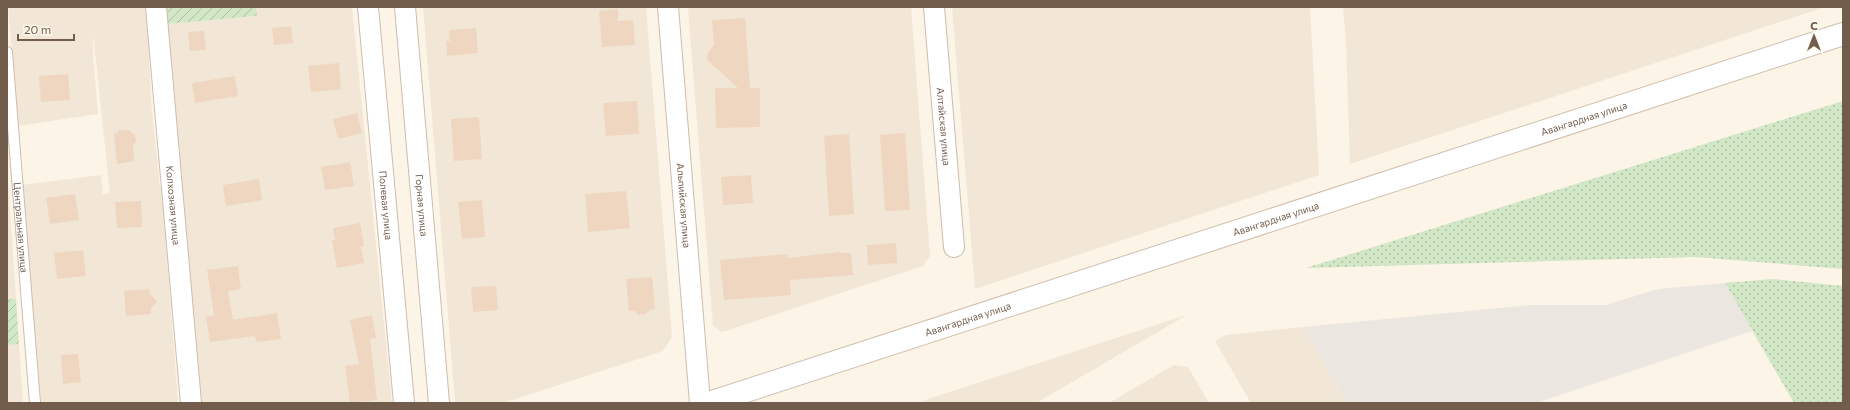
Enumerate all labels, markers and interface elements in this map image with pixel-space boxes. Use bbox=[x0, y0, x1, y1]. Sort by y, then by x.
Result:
scale bar bbox=[18, 16, 74, 42]
north arrow bbox=[1794, 16, 1834, 56]
text: С bbox=[1810, 19, 1818, 32]
text: 20 m bbox=[24, 22, 51, 36]
street label: Алтайская улица bbox=[935, 87, 953, 166]
street label: Авангардная улица bbox=[1539, 99, 1628, 138]
street label: Альпийская улица bbox=[675, 162, 693, 248]
street label: Колхозная улица bbox=[164, 165, 183, 245]
street label: Полевая улица bbox=[377, 170, 395, 240]
street label: Горная улица bbox=[413, 174, 431, 237]
street label: Центральная улица bbox=[11, 182, 31, 273]
street label: Авангардная улица bbox=[1231, 199, 1320, 238]
street label: Авангардная улица bbox=[923, 299, 1012, 338]

